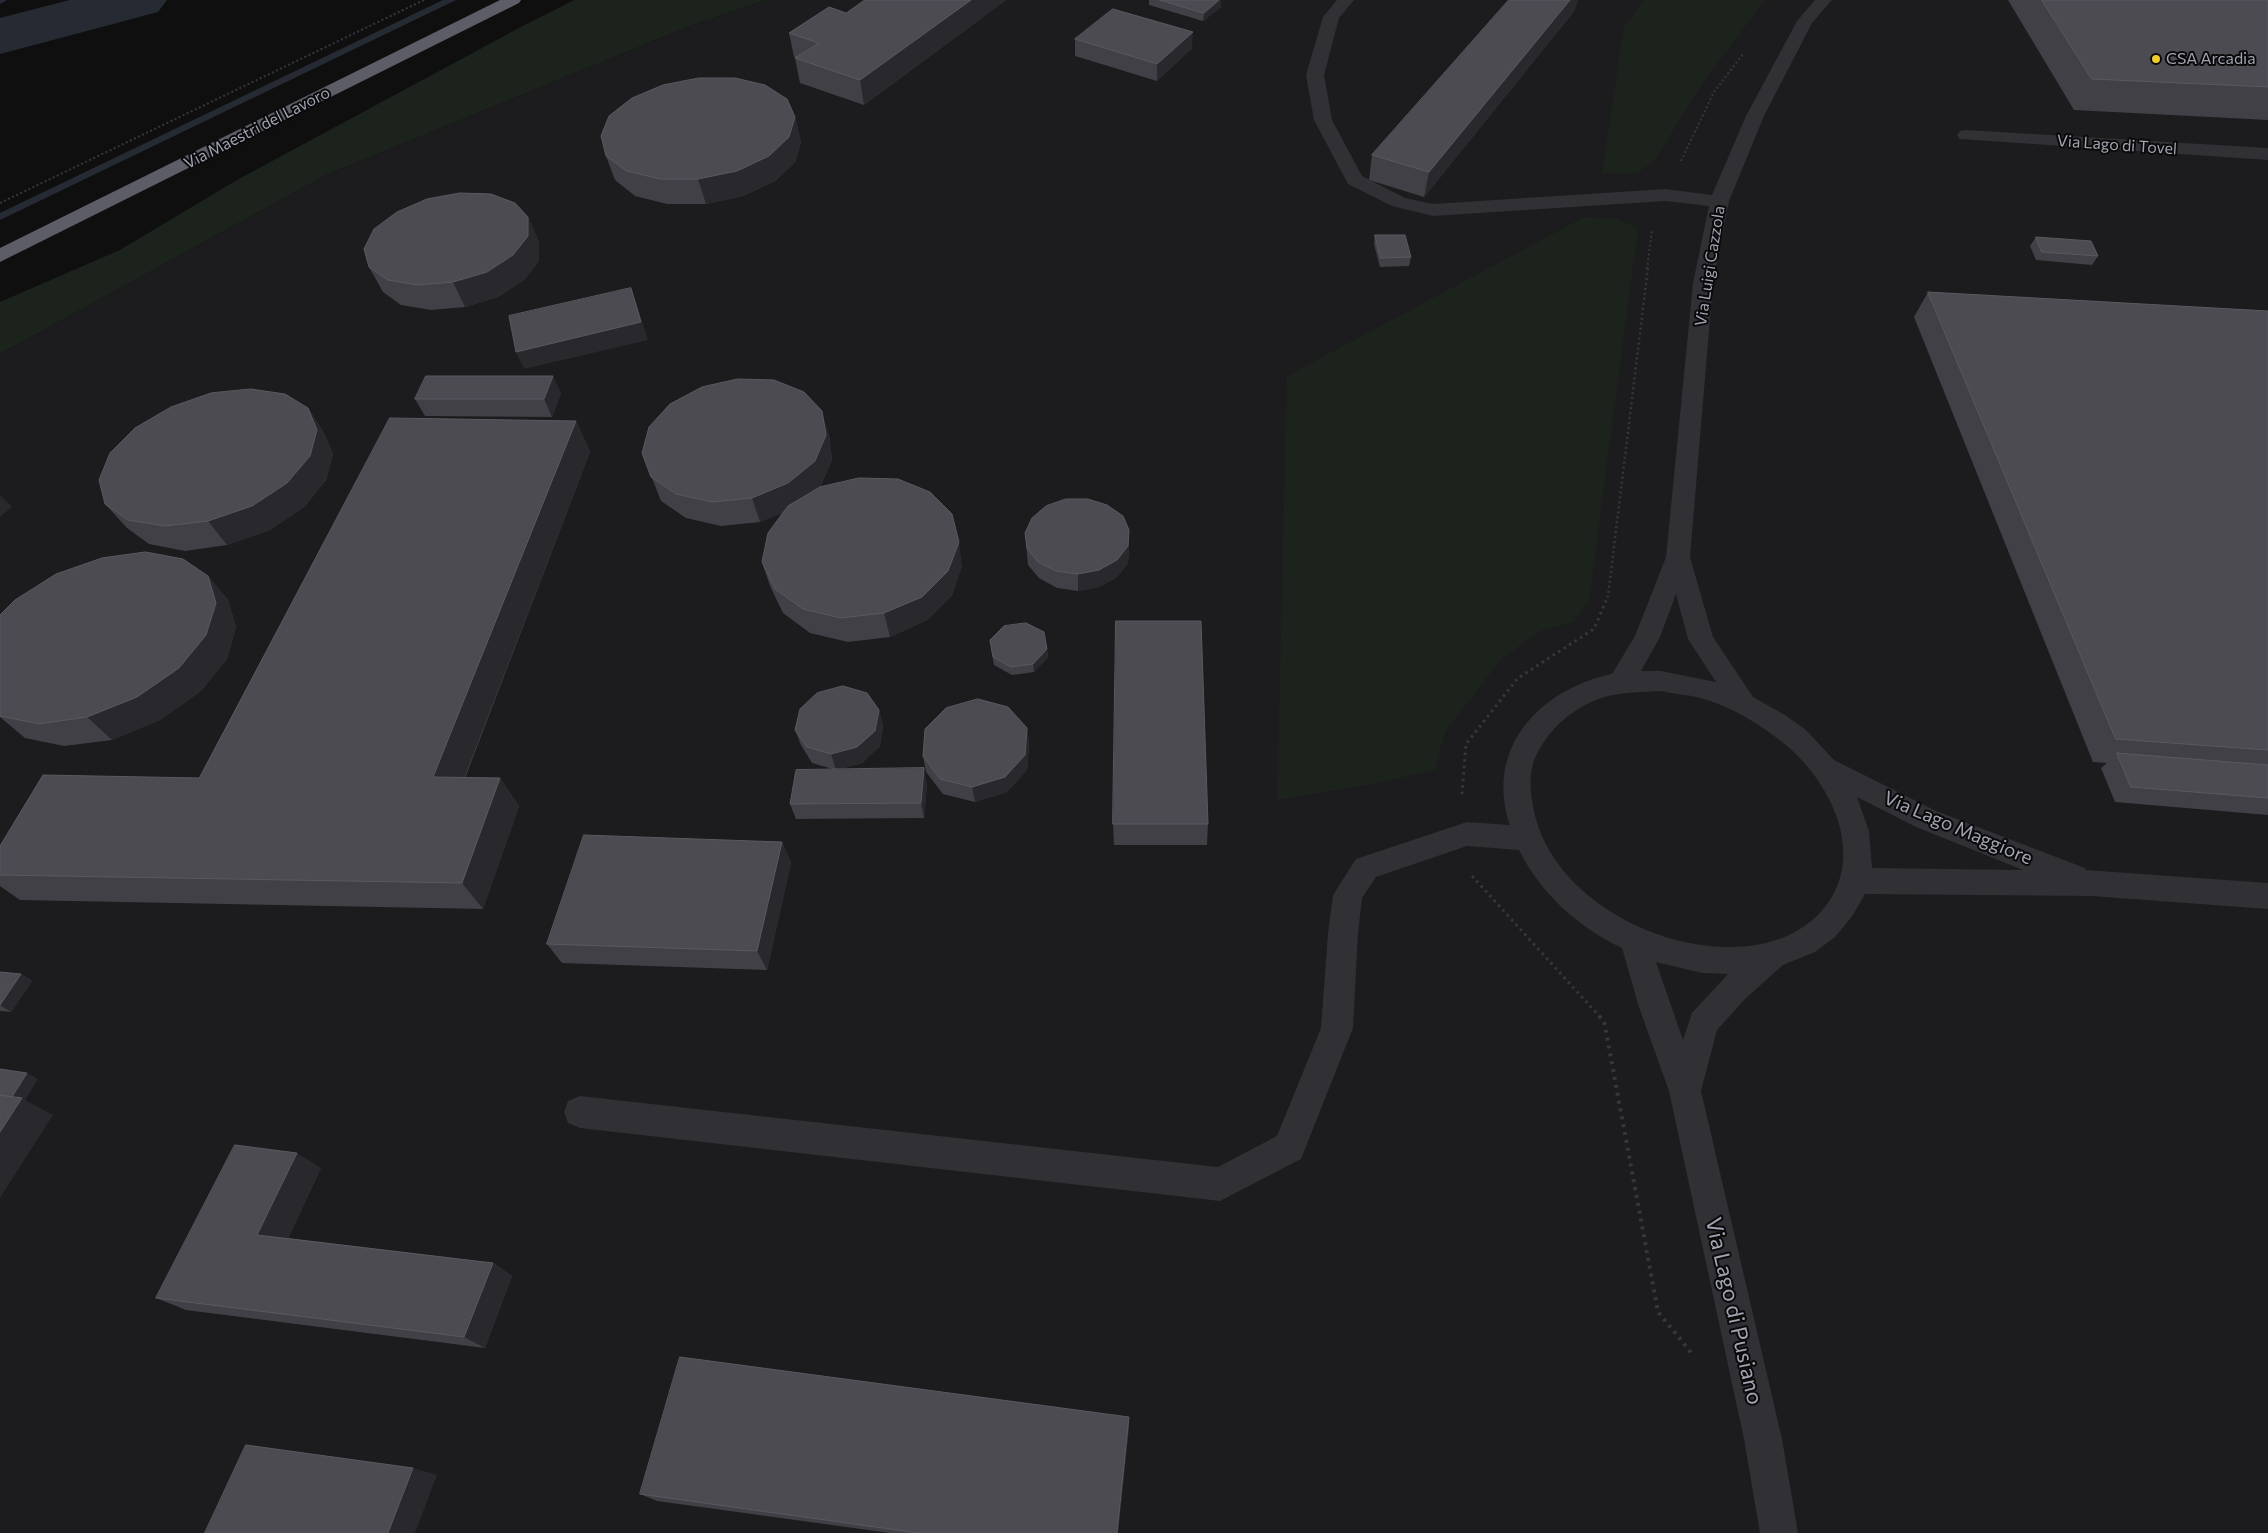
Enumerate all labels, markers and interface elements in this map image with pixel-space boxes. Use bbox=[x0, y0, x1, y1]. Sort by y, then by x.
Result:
place label: CSA Arcadia bbox=[2166, 49, 2256, 69]
marker: CSA Arcadia bbox=[2150, 53, 2162, 65]
street label: Via Maestri del Lavoro bbox=[181, 83, 333, 173]
street label: Via Lago di Tovel bbox=[2056, 131, 2178, 159]
street label: Via Luigi Cazzola bbox=[1691, 204, 1729, 328]
street label: Via Lago Maggiore bbox=[1880, 786, 2036, 870]
street label: Via Lago di Pusiano bbox=[1700, 1215, 1768, 1407]

